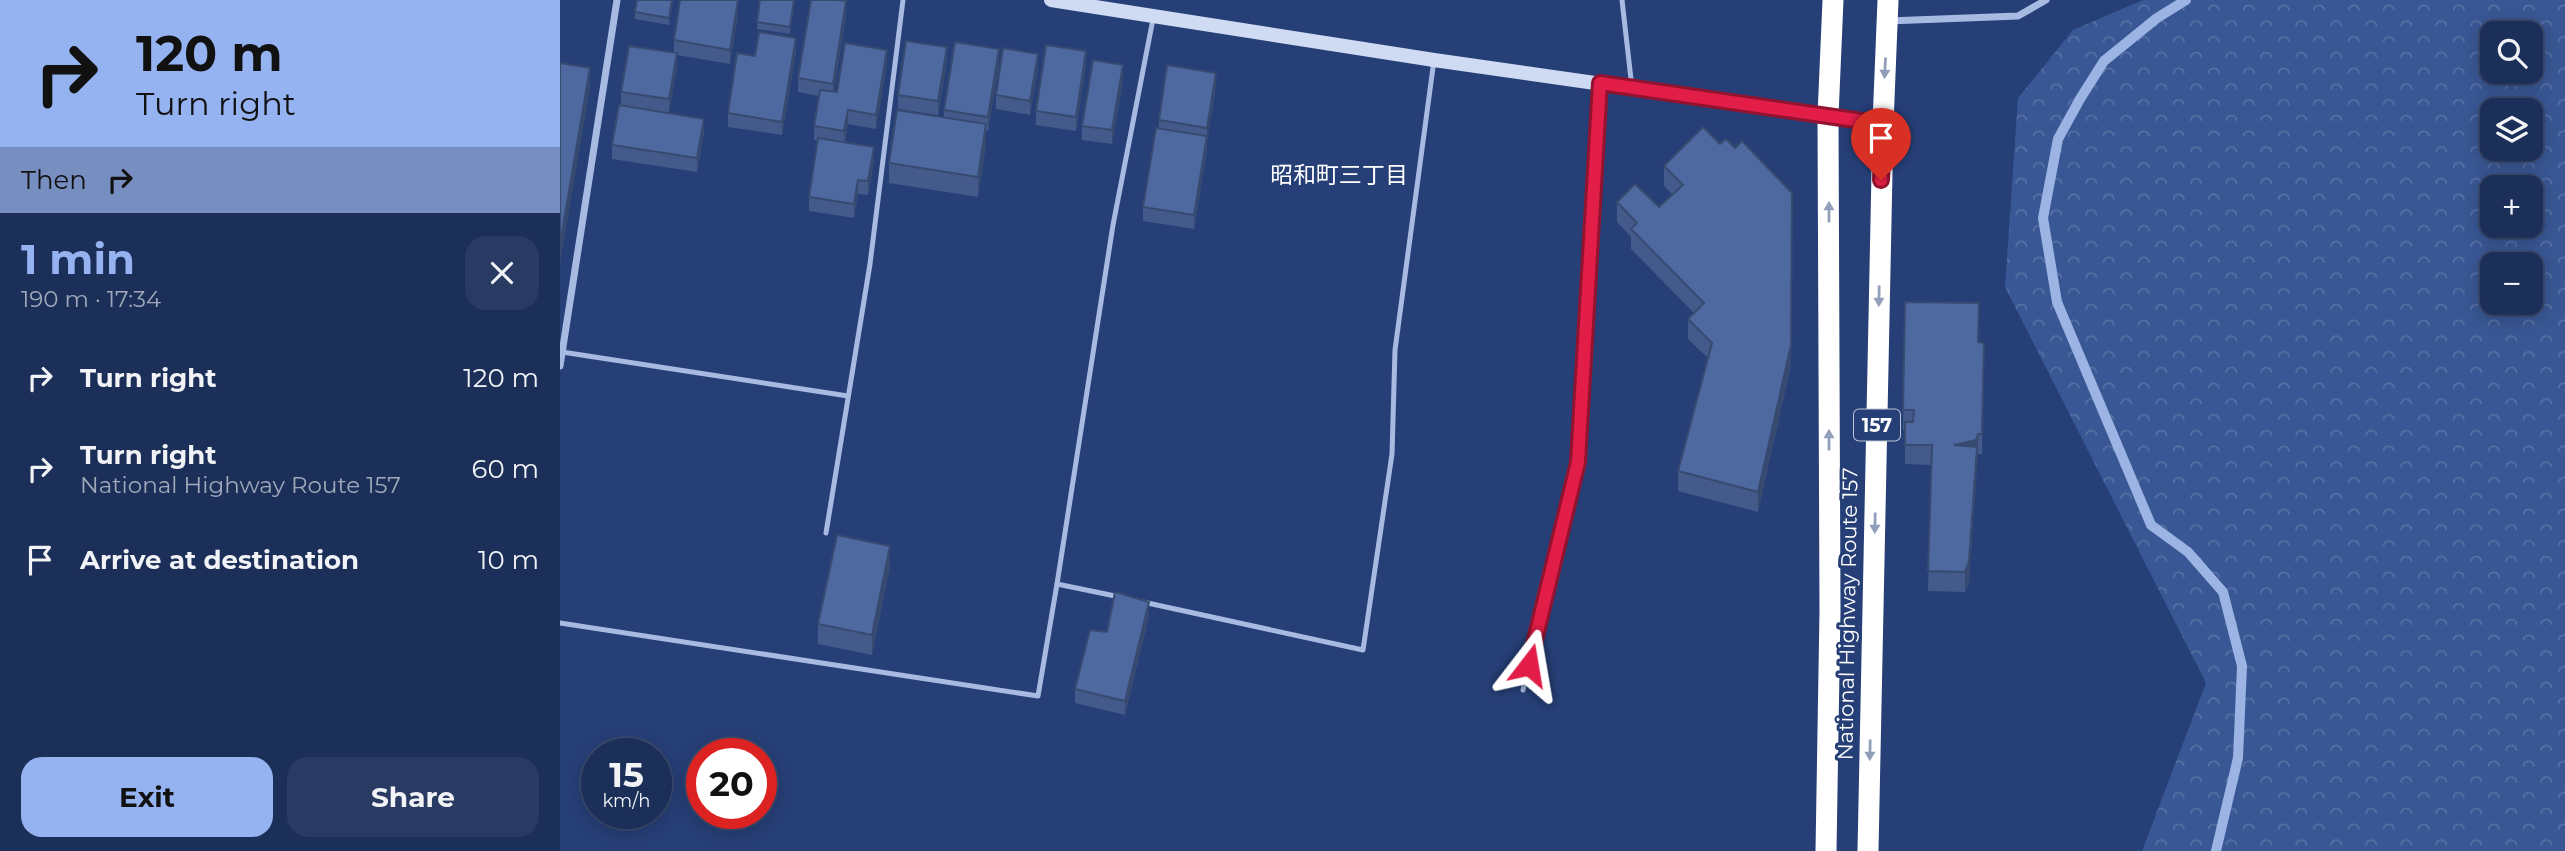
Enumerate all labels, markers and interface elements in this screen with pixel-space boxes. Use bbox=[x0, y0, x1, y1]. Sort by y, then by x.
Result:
map controls bbox=[2480, 21, 2543, 315]
button: search bbox=[2480, 21, 2543, 84]
text: 120 m bbox=[136, 24, 283, 83]
icon: right bbox=[21, 28, 112, 119]
one-way arrow bbox=[1880, 57, 1891, 79]
text: Turn right bbox=[136, 84, 296, 123]
button: layers bbox=[2480, 98, 2543, 161]
pin bbox=[1851, 108, 1911, 180]
icon: arrive bbox=[1862, 119, 1900, 157]
icon: right bbox=[101, 161, 139, 199]
district label: 昭和町三丁目 bbox=[1270, 161, 1408, 189]
text: Then bbox=[21, 164, 87, 196]
button: + bbox=[2480, 175, 2543, 238]
one-way arrow bbox=[1823, 201, 1834, 223]
text: 1 min bbox=[21, 233, 135, 285]
button: close bbox=[465, 236, 539, 310]
button: − bbox=[2480, 252, 2543, 315]
text: 190 m · 17:34 bbox=[21, 285, 161, 313]
one-way arrow bbox=[1873, 285, 1885, 307]
icon: right bbox=[21, 359, 59, 397]
text: Turn right bbox=[80, 362, 216, 394]
text: 120 m bbox=[463, 362, 539, 394]
road number: 157 bbox=[1854, 410, 1900, 440]
one-way arrow bbox=[1823, 429, 1835, 451]
text: Turn right bbox=[80, 439, 216, 471]
icon: right bbox=[21, 450, 59, 488]
text: 60 m bbox=[472, 453, 539, 485]
street label: National Highway Route 157 bbox=[1832, 467, 1863, 761]
text: National Highway Route 157 bbox=[80, 471, 401, 499]
one-way arrow bbox=[1869, 512, 1880, 534]
icon: arrive bbox=[21, 541, 59, 579]
text: Arrive at destination bbox=[80, 544, 359, 576]
text: 10 m bbox=[478, 544, 539, 576]
position arrow bbox=[1492, 628, 1566, 702]
speed limit sign: 20 bbox=[686, 738, 777, 829]
one-way arrow bbox=[1864, 740, 1876, 762]
text: 15 bbox=[609, 753, 644, 796]
button: Exit bbox=[21, 757, 273, 837]
button: Share bbox=[287, 757, 539, 837]
text: km/h bbox=[602, 790, 651, 812]

